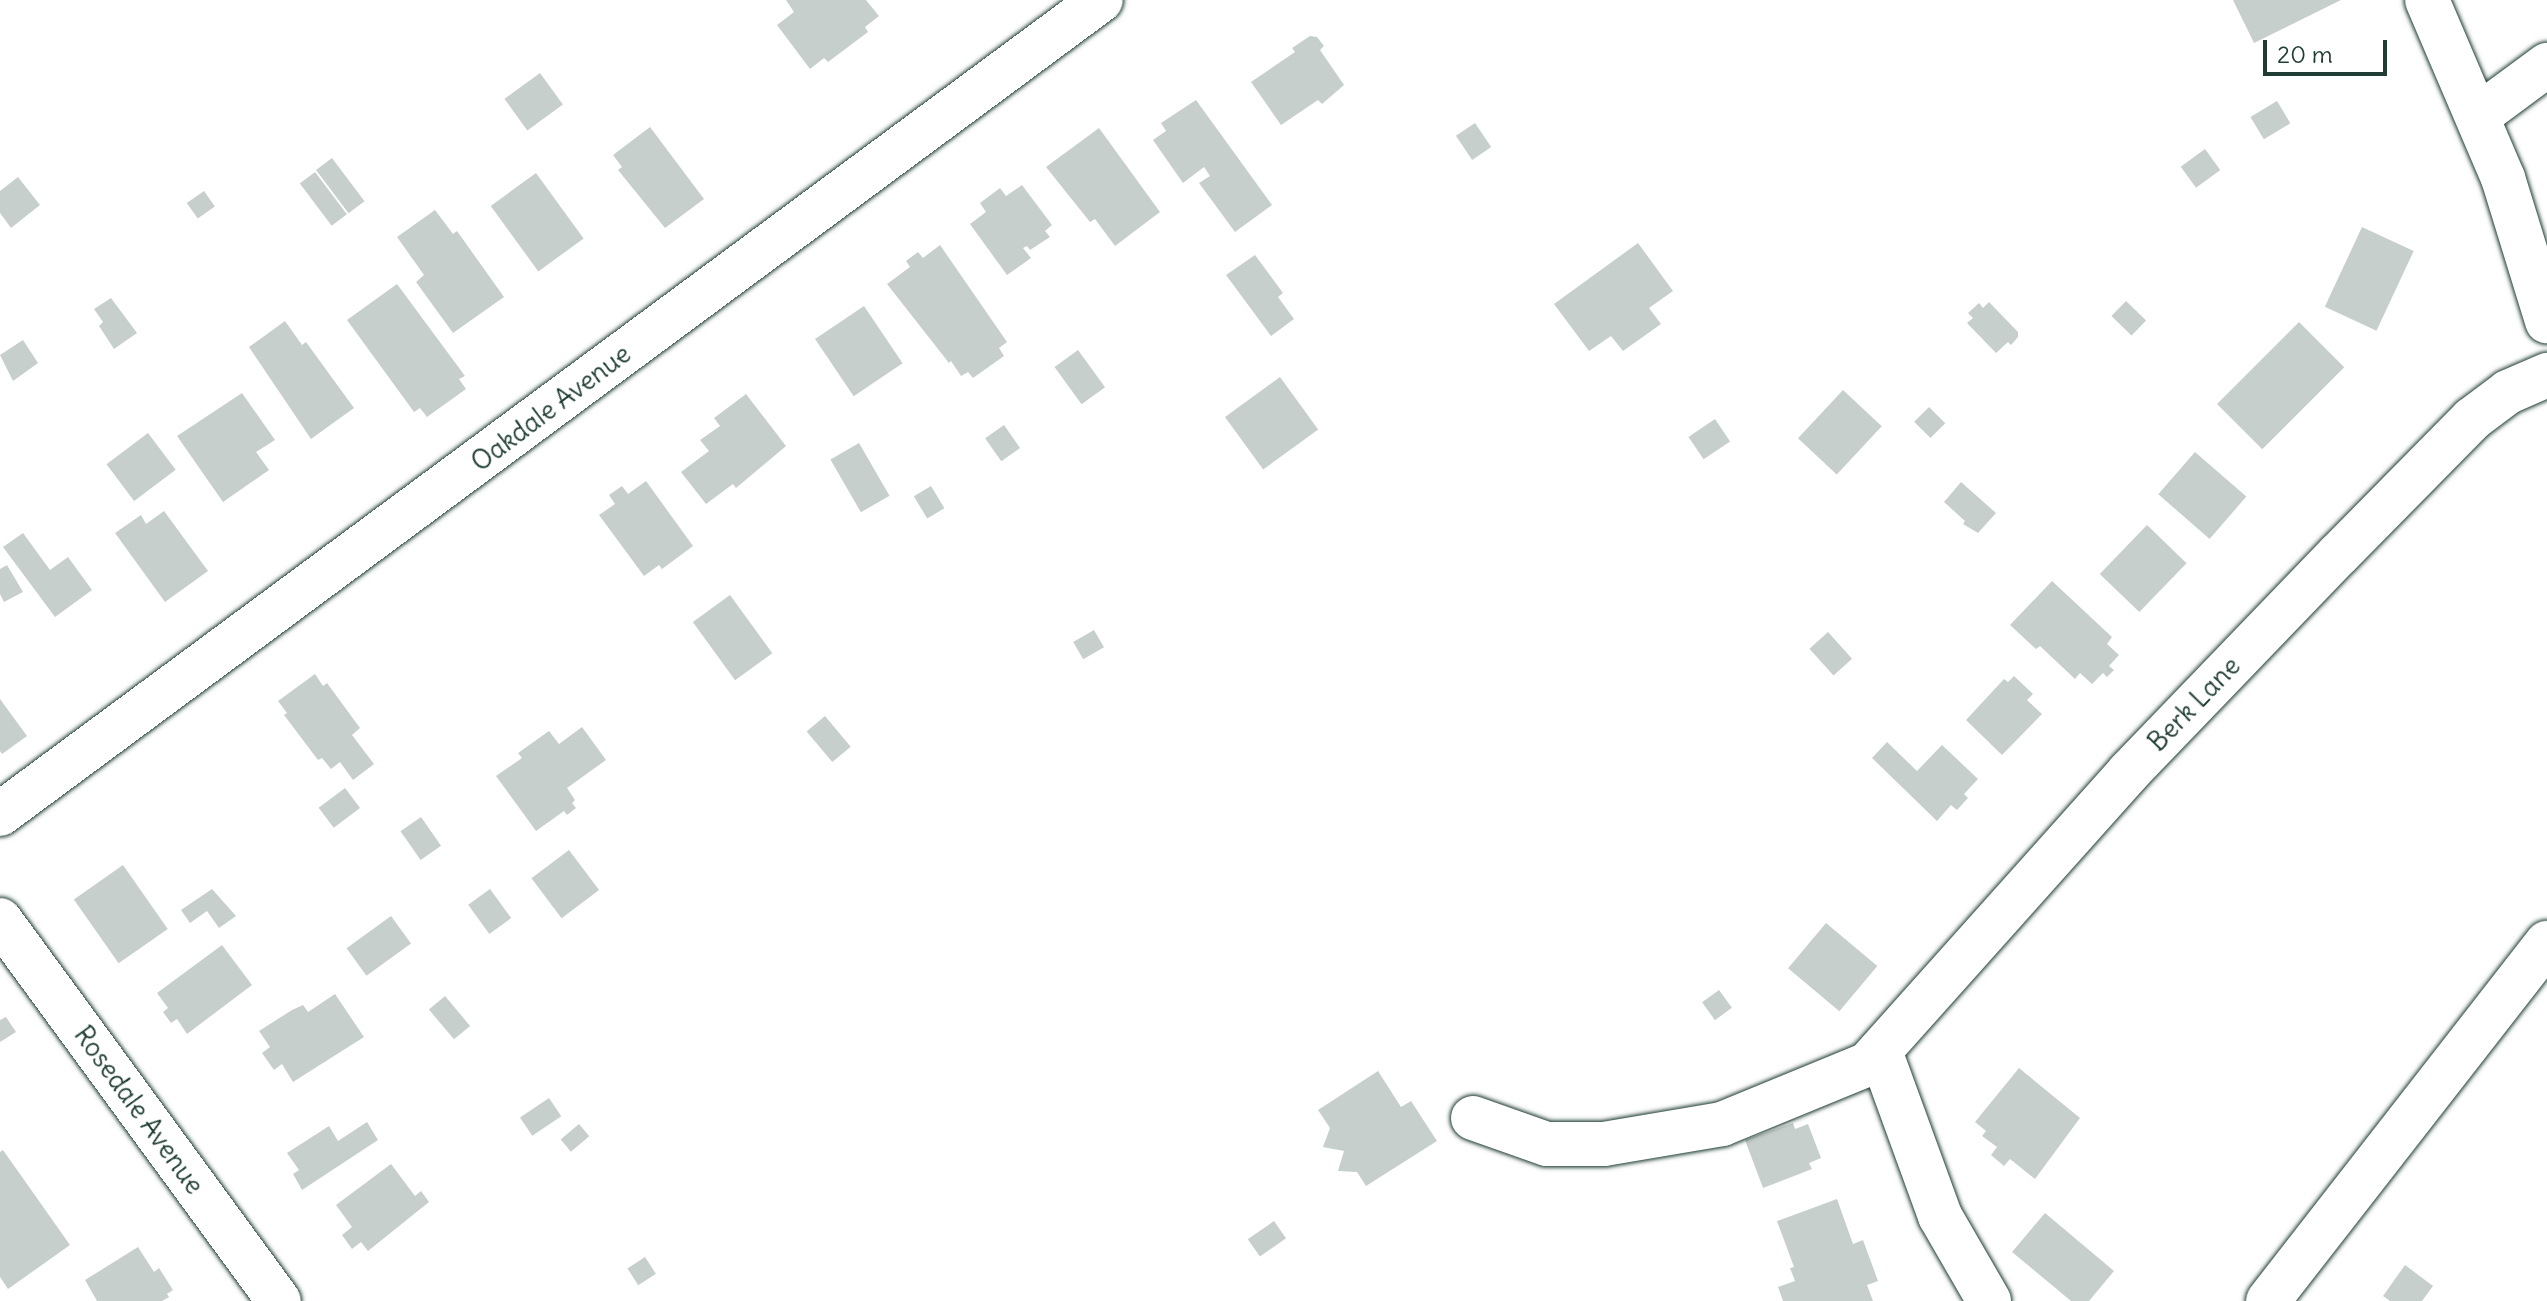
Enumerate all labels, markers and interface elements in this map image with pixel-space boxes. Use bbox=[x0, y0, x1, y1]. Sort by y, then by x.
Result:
scale bar bbox=[2267, 24, 2391, 74]
text: 20 m bbox=[2277, 39, 2333, 69]
street label: Oakdale Avenue bbox=[465, 338, 637, 478]
street label: Berk Lane bbox=[2141, 650, 2247, 758]
street label: Rosedale Avenue bbox=[68, 1020, 210, 1200]

